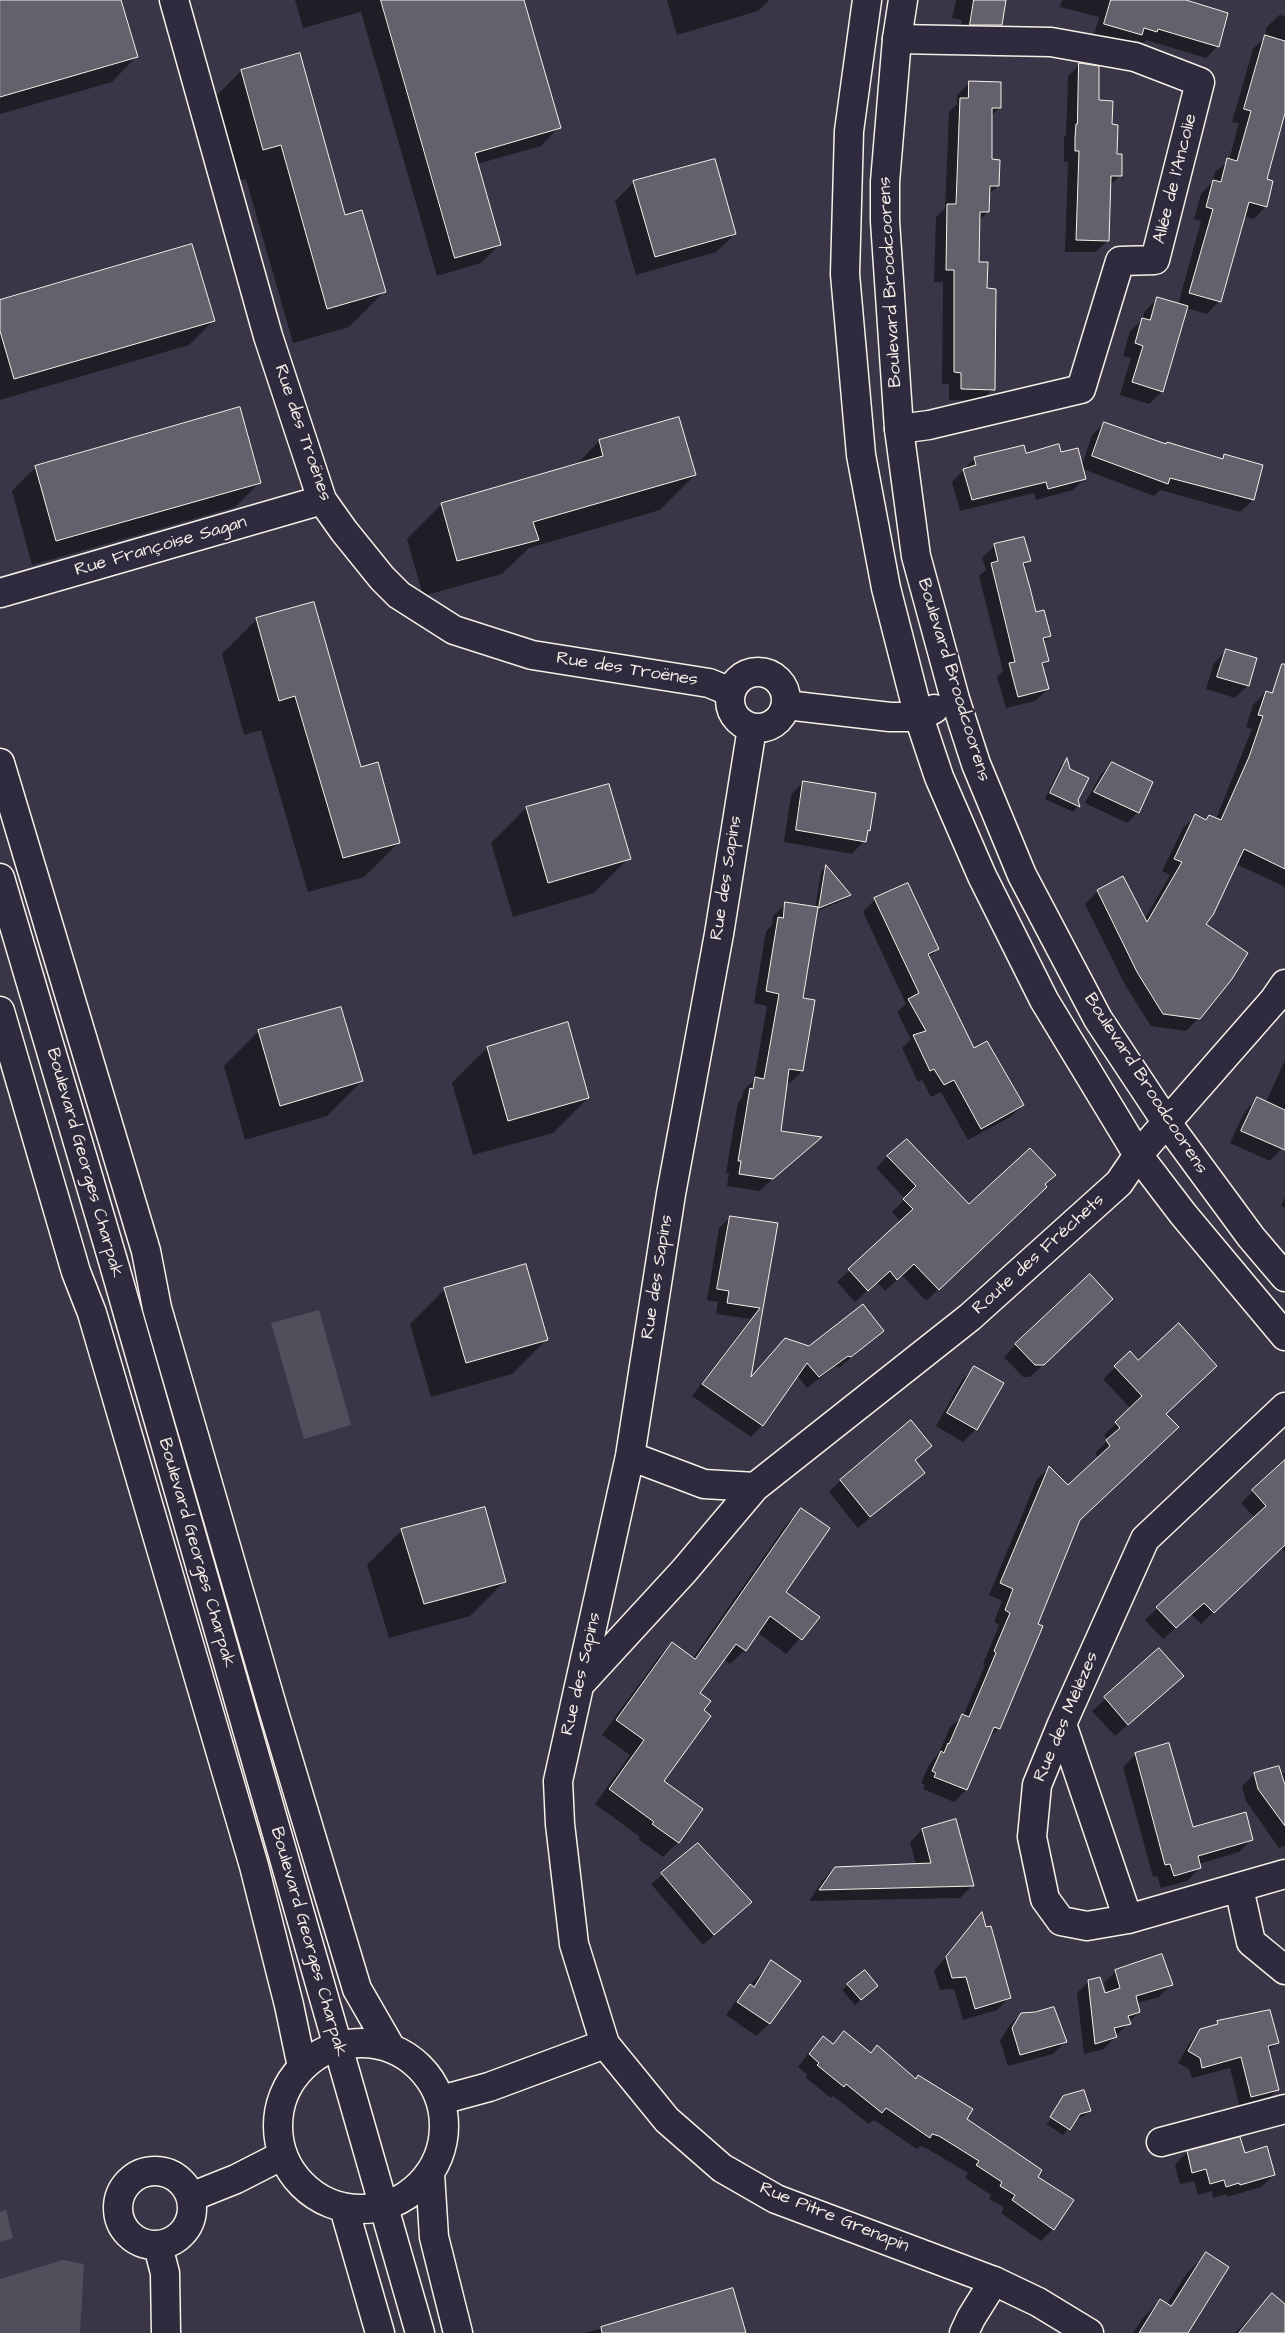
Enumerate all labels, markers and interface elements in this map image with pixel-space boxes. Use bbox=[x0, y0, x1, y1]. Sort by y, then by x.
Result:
street label: Allée de l'Ancolie bbox=[1149, 112, 1203, 246]
street label: Boulevard Broodcoorens bbox=[875, 176, 907, 388]
street label: Rue des Troënes bbox=[269, 362, 335, 504]
street label: Rue Françoise Sagan bbox=[73, 512, 249, 582]
street label: Boulevard Broodcoorens bbox=[912, 576, 994, 784]
street label: Rue des Troënes bbox=[555, 648, 699, 692]
street label: Rue des Sapins bbox=[707, 814, 747, 942]
street label: Boulevard Broodcoorens bbox=[1078, 990, 1212, 1178]
street label: Boulevard Georges Charpak bbox=[41, 1046, 127, 1280]
street label: Route des Fréchets bbox=[969, 1190, 1109, 1320]
street label: Rue des Sapins bbox=[638, 1213, 678, 1341]
street label: Boulevard Georges Charpak bbox=[153, 1436, 239, 1670]
street label: Rue des Sapins bbox=[557, 1610, 607, 1738]
street label: Rue des Mélèzes bbox=[1030, 1649, 1104, 1785]
street label: Boulevard Georges Charpak bbox=[265, 1825, 351, 2059]
street label: Rue Pitre Grenapin bbox=[756, 2178, 912, 2258]

